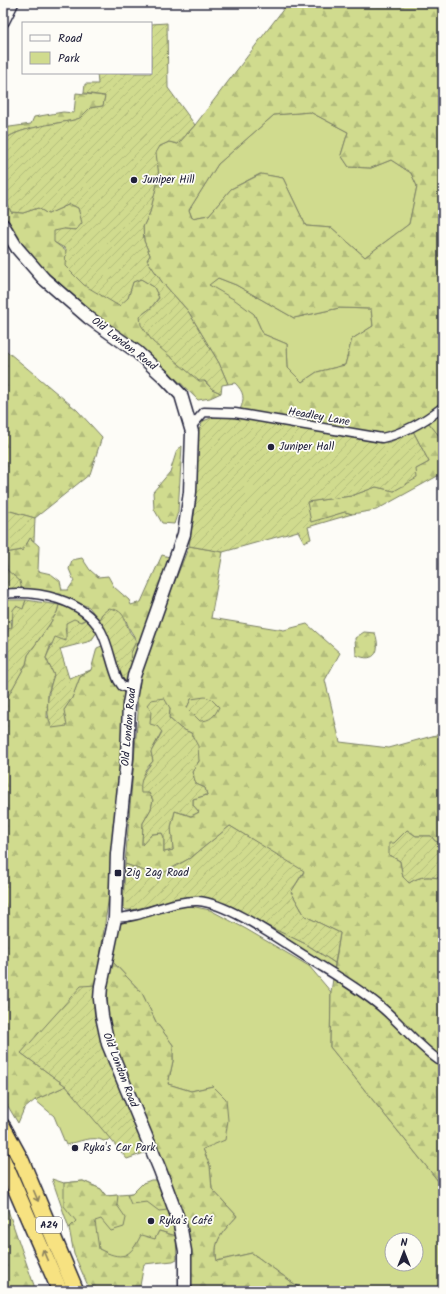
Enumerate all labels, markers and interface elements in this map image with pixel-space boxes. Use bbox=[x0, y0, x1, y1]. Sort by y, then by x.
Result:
legend bbox=[22, 22, 152, 74]
text: Road bbox=[58, 29, 83, 48]
text: Park bbox=[58, 49, 80, 68]
place label: Juniper Hill bbox=[142, 171, 195, 189]
marker: Juniper Hill bbox=[129, 175, 139, 185]
street label: Old London Road bbox=[87, 313, 161, 376]
street label: Headley Lane bbox=[287, 403, 351, 431]
place label: Juniper Hall bbox=[279, 438, 334, 456]
marker: Juniper Hall bbox=[266, 442, 276, 452]
street label: Old London Road bbox=[117, 686, 141, 767]
place label: Zig Zag Road bbox=[126, 864, 189, 882]
marker: Zig Zag Road bbox=[113, 868, 123, 878]
street label: Old London Road bbox=[97, 1030, 143, 1111]
place label: Ryka's Car Park bbox=[83, 1139, 156, 1157]
marker: Ryka's Car Park bbox=[70, 1143, 80, 1153]
one-way arrow bbox=[33, 1189, 41, 1201]
place label: Ryka's Café bbox=[159, 1212, 213, 1230]
marker: Ryka's Café bbox=[146, 1216, 156, 1226]
road number: A24 bbox=[36, 1217, 62, 1233]
north arrow bbox=[384, 1232, 424, 1272]
text: N bbox=[401, 1234, 408, 1252]
one-way arrow bbox=[41, 1250, 48, 1262]

